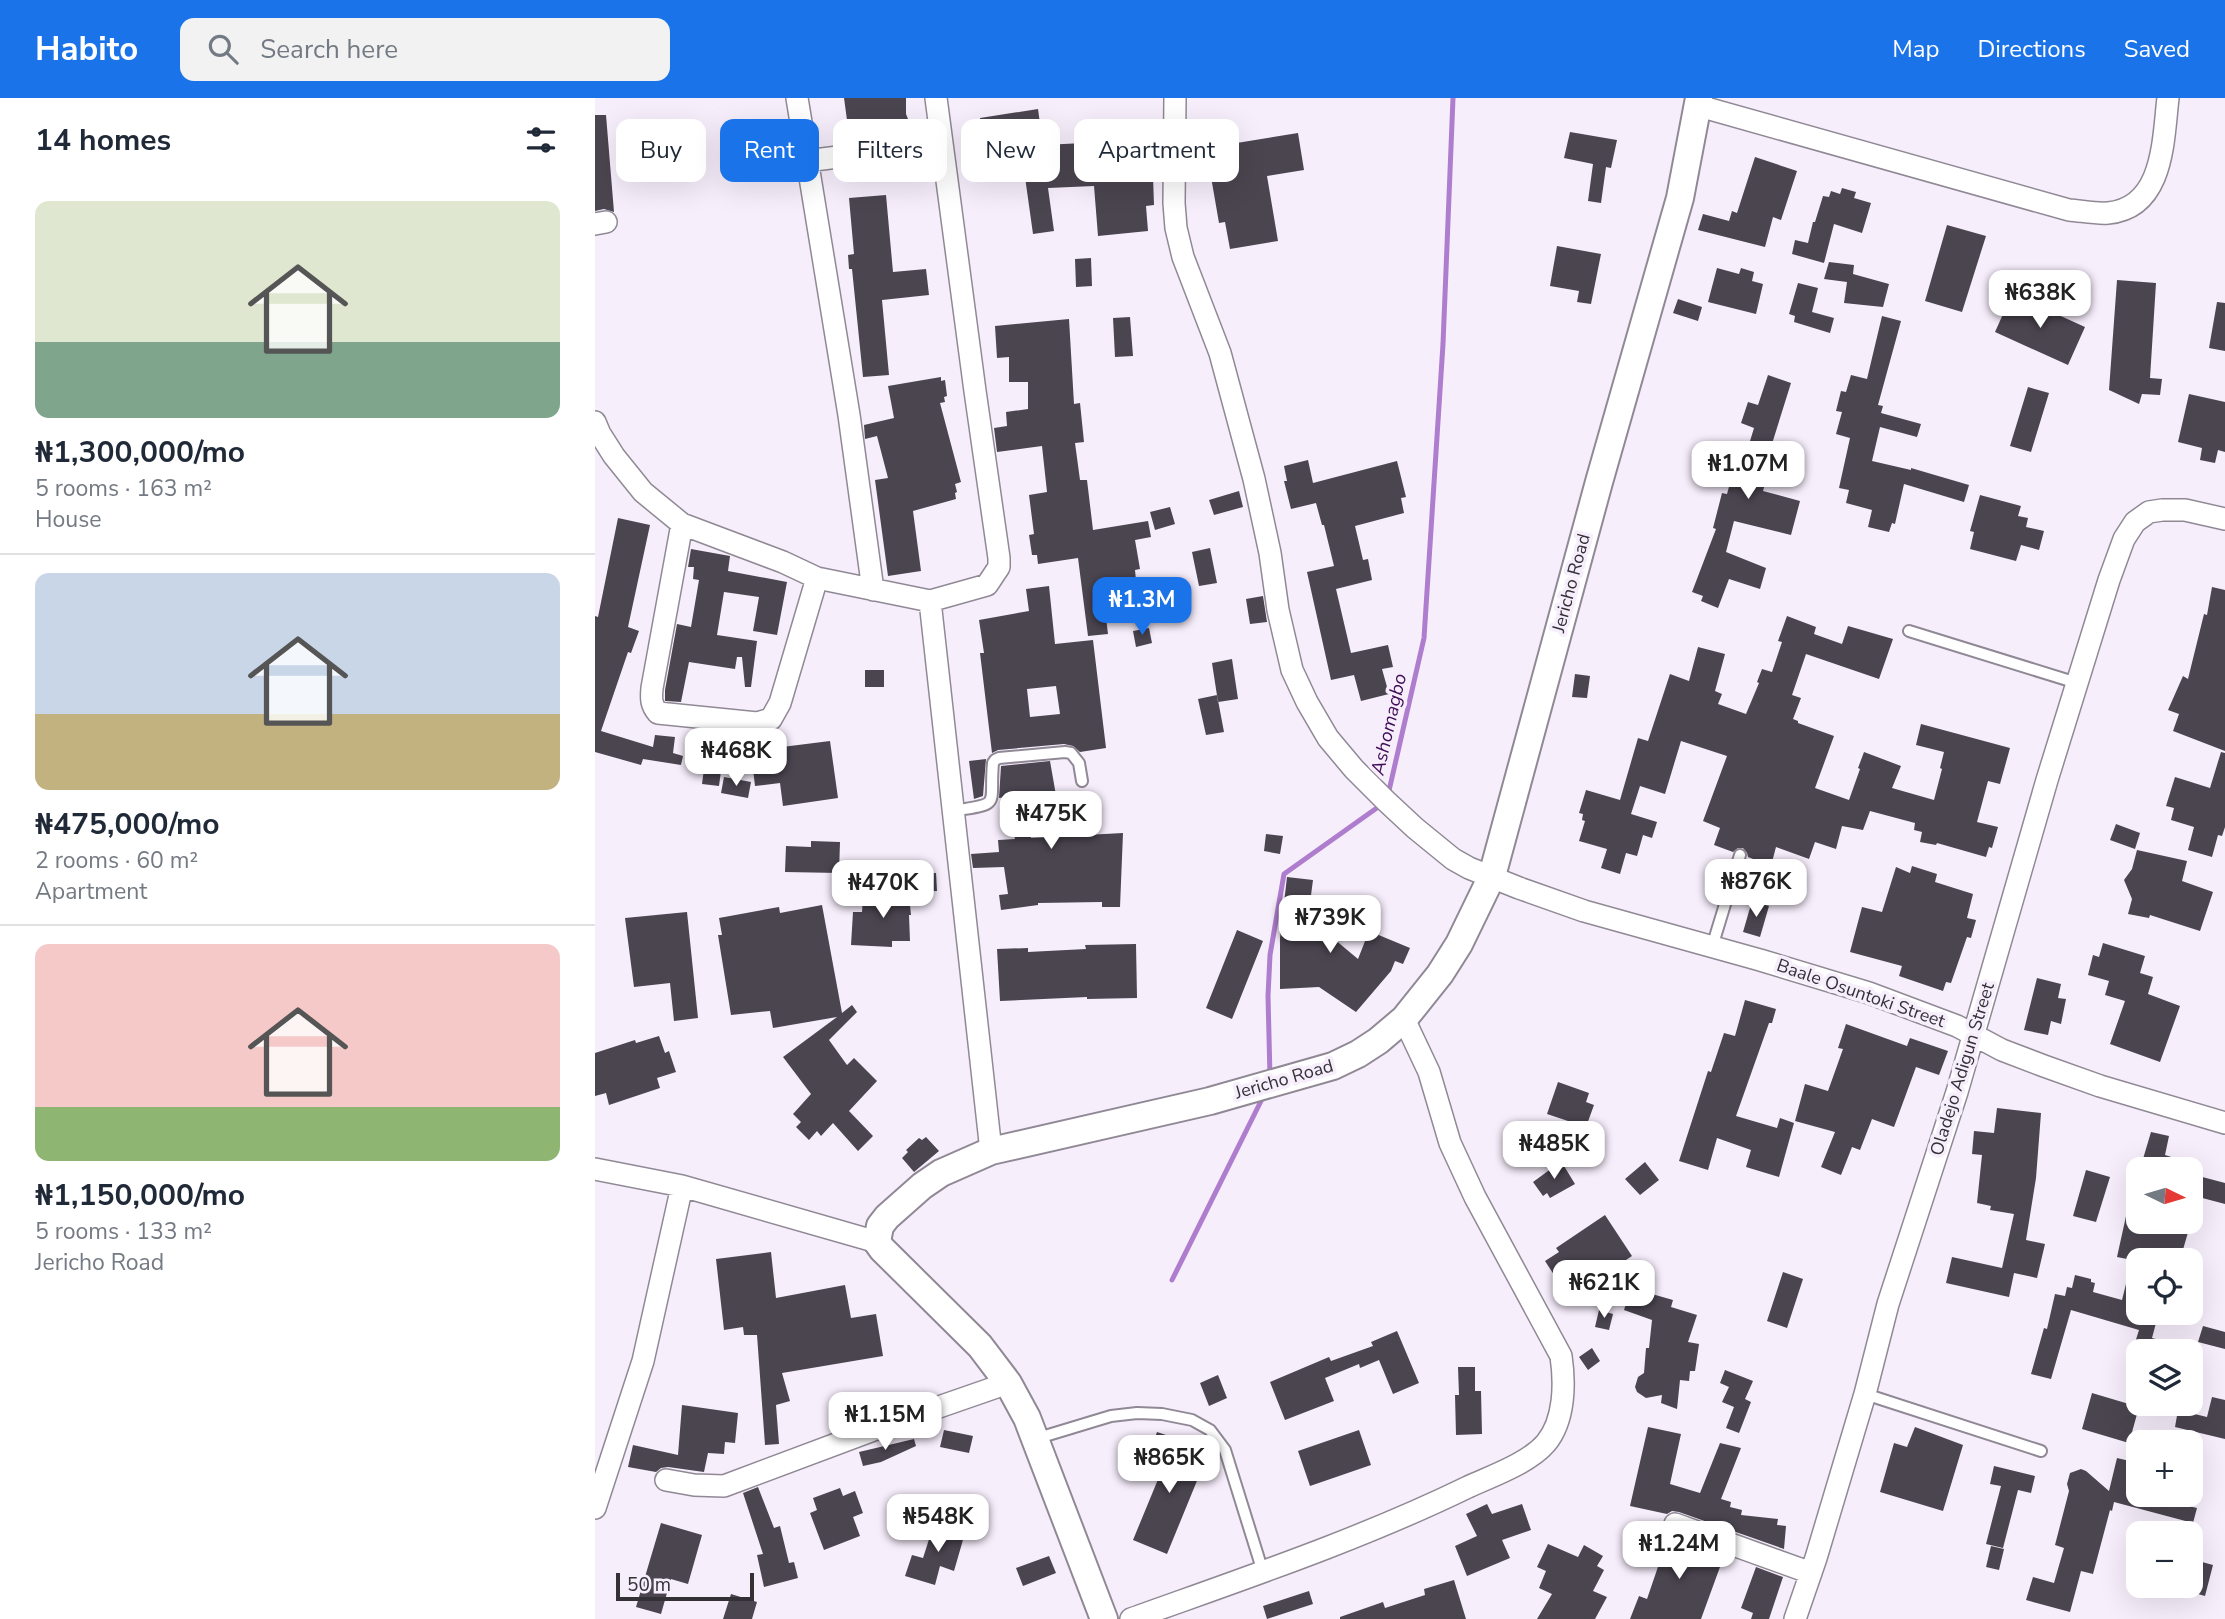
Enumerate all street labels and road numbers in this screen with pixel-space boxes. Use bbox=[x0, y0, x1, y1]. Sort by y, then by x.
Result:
street label: Jericho Road bbox=[1546, 531, 1596, 636]
street label: Baale Osuntoki Street bbox=[1774, 953, 1949, 1033]
street label: Oladejo Adigun Street bbox=[1924, 979, 2000, 1159]
street label: Jericho Road bbox=[1231, 1054, 1336, 1105]

